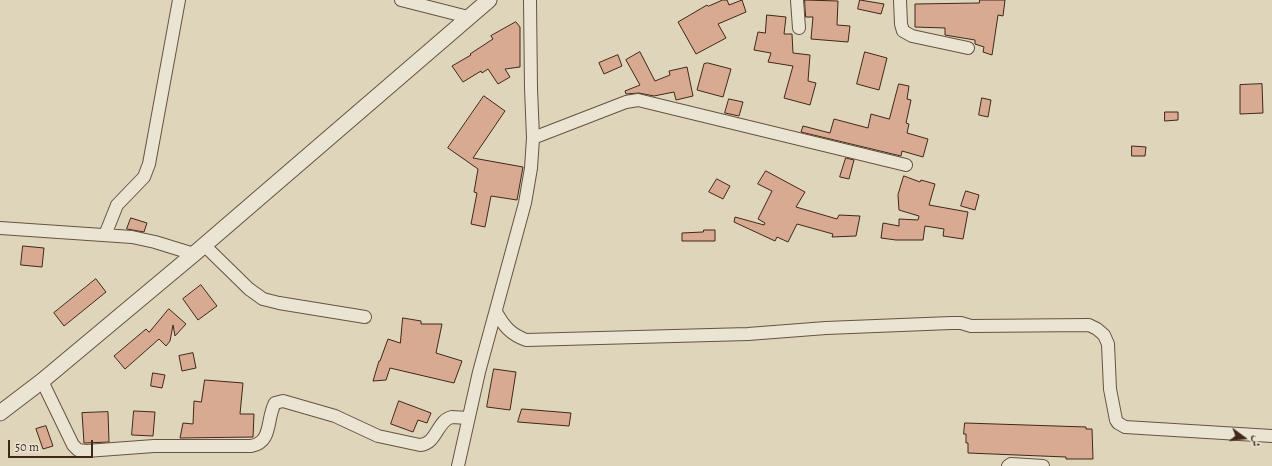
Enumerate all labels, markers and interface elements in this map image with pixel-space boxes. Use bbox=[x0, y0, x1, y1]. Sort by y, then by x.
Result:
north arrow bbox=[1224, 418, 1264, 458]
scale bar bbox=[10, 432, 95, 458]
text: ش bbox=[1247, 434, 1265, 448]
text: 50 m bbox=[15, 439, 39, 455]

